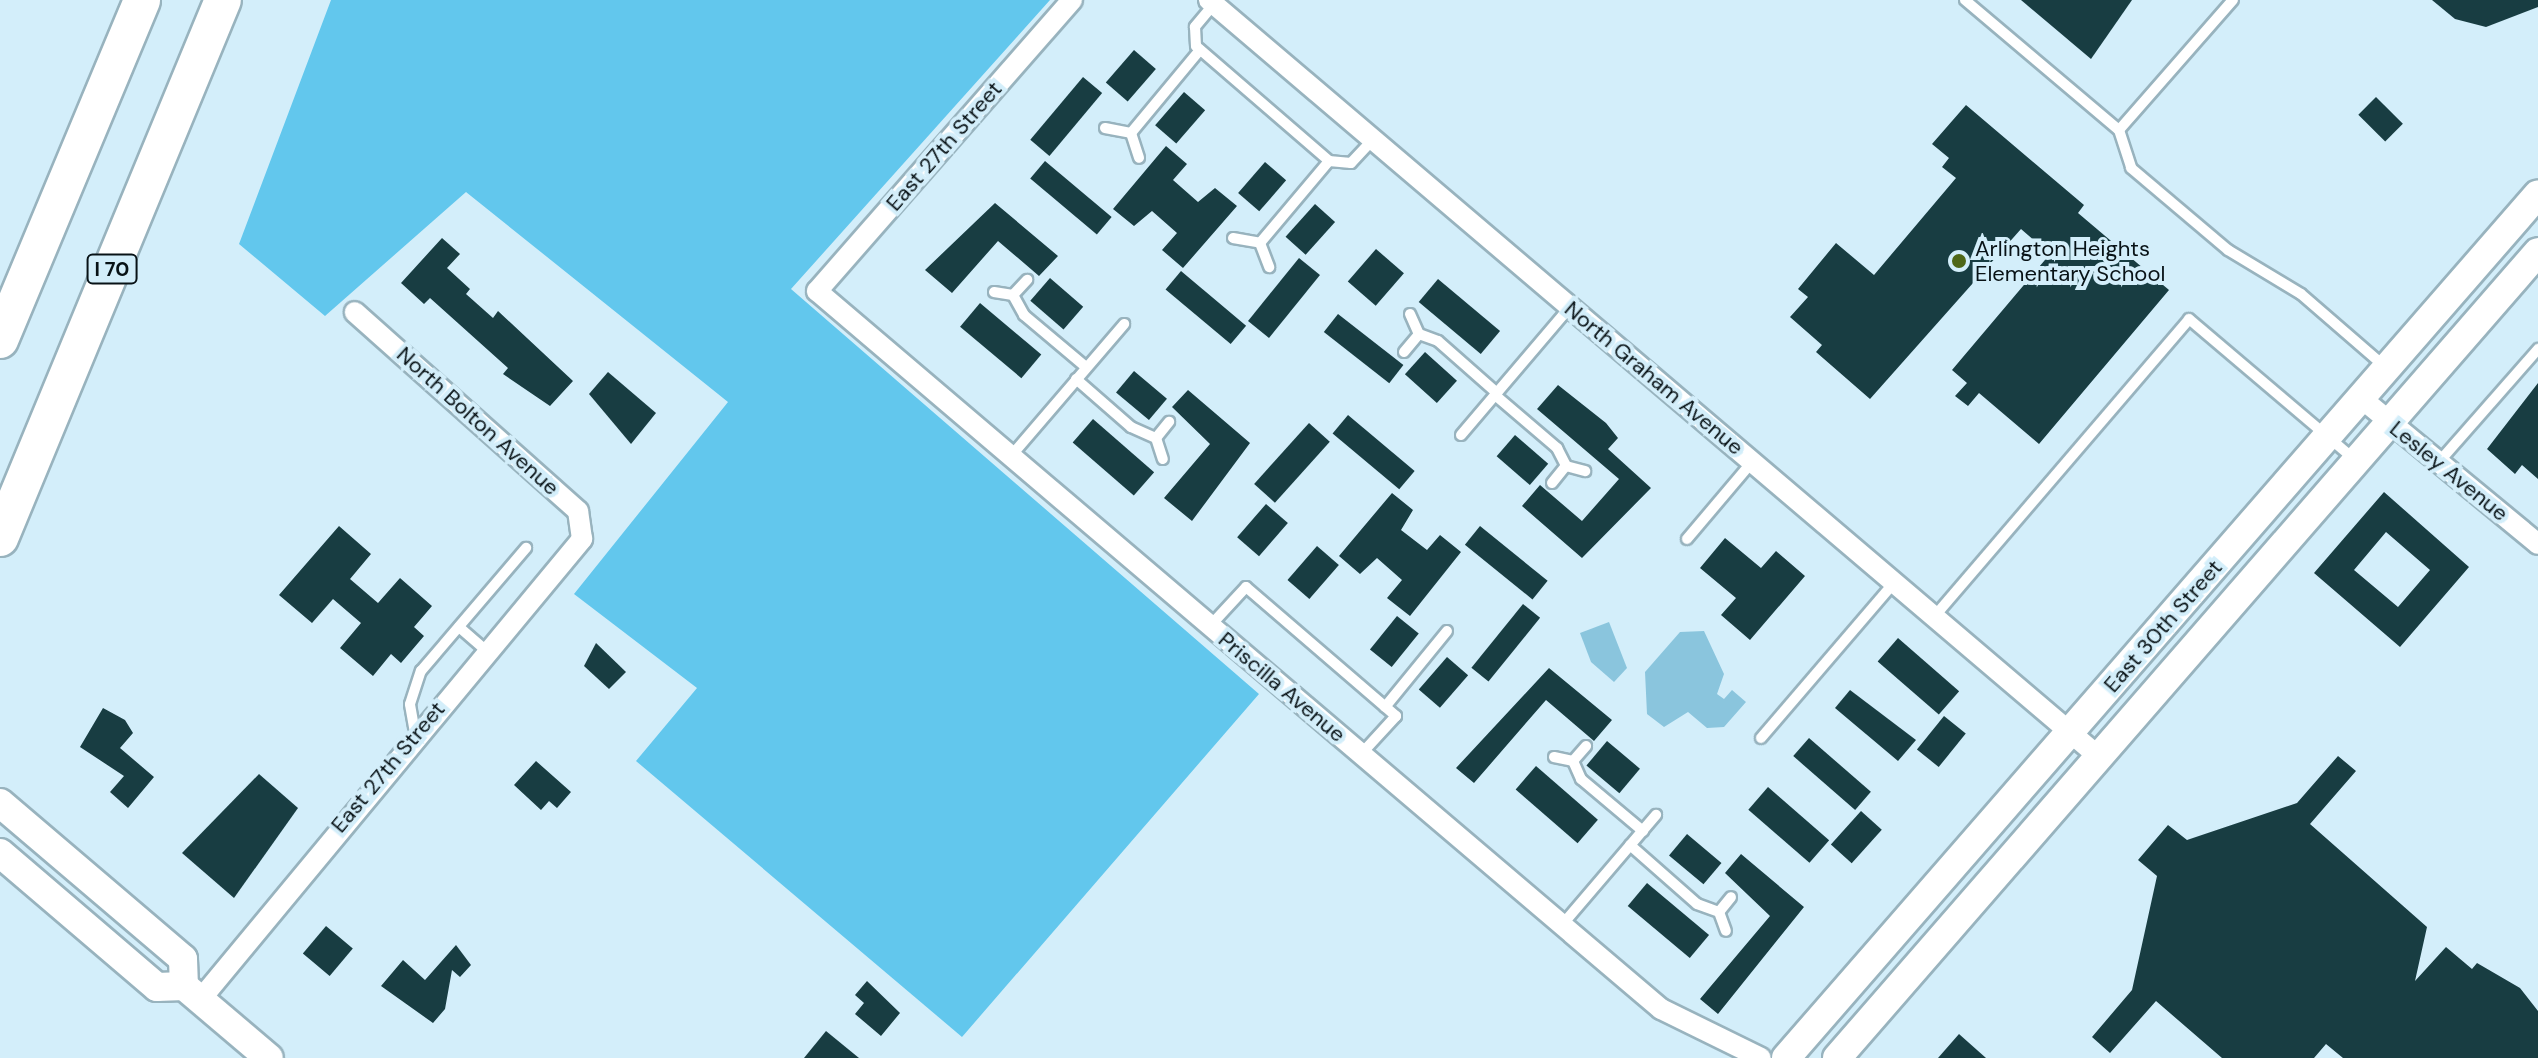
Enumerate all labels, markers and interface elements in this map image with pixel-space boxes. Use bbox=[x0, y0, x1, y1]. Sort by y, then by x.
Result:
street label: East 27th Street bbox=[881, 76, 1007, 216]
place label: Arlington Heights Elementary School bbox=[1975, 235, 2165, 286]
marker: Arlington Heights Elementary School bbox=[1950, 252, 1968, 270]
road number: I 70 bbox=[86, 253, 138, 285]
street label: North Graham Avenue bbox=[1559, 296, 1749, 460]
street label: North Bolton Avenue bbox=[391, 341, 565, 501]
street label: Lesley Avenue bbox=[2385, 415, 2513, 527]
street label: East 30th Street bbox=[2098, 554, 2228, 698]
street label: Priscilla Avenue bbox=[1213, 626, 1351, 748]
street label: East 27th Street bbox=[326, 696, 450, 838]

